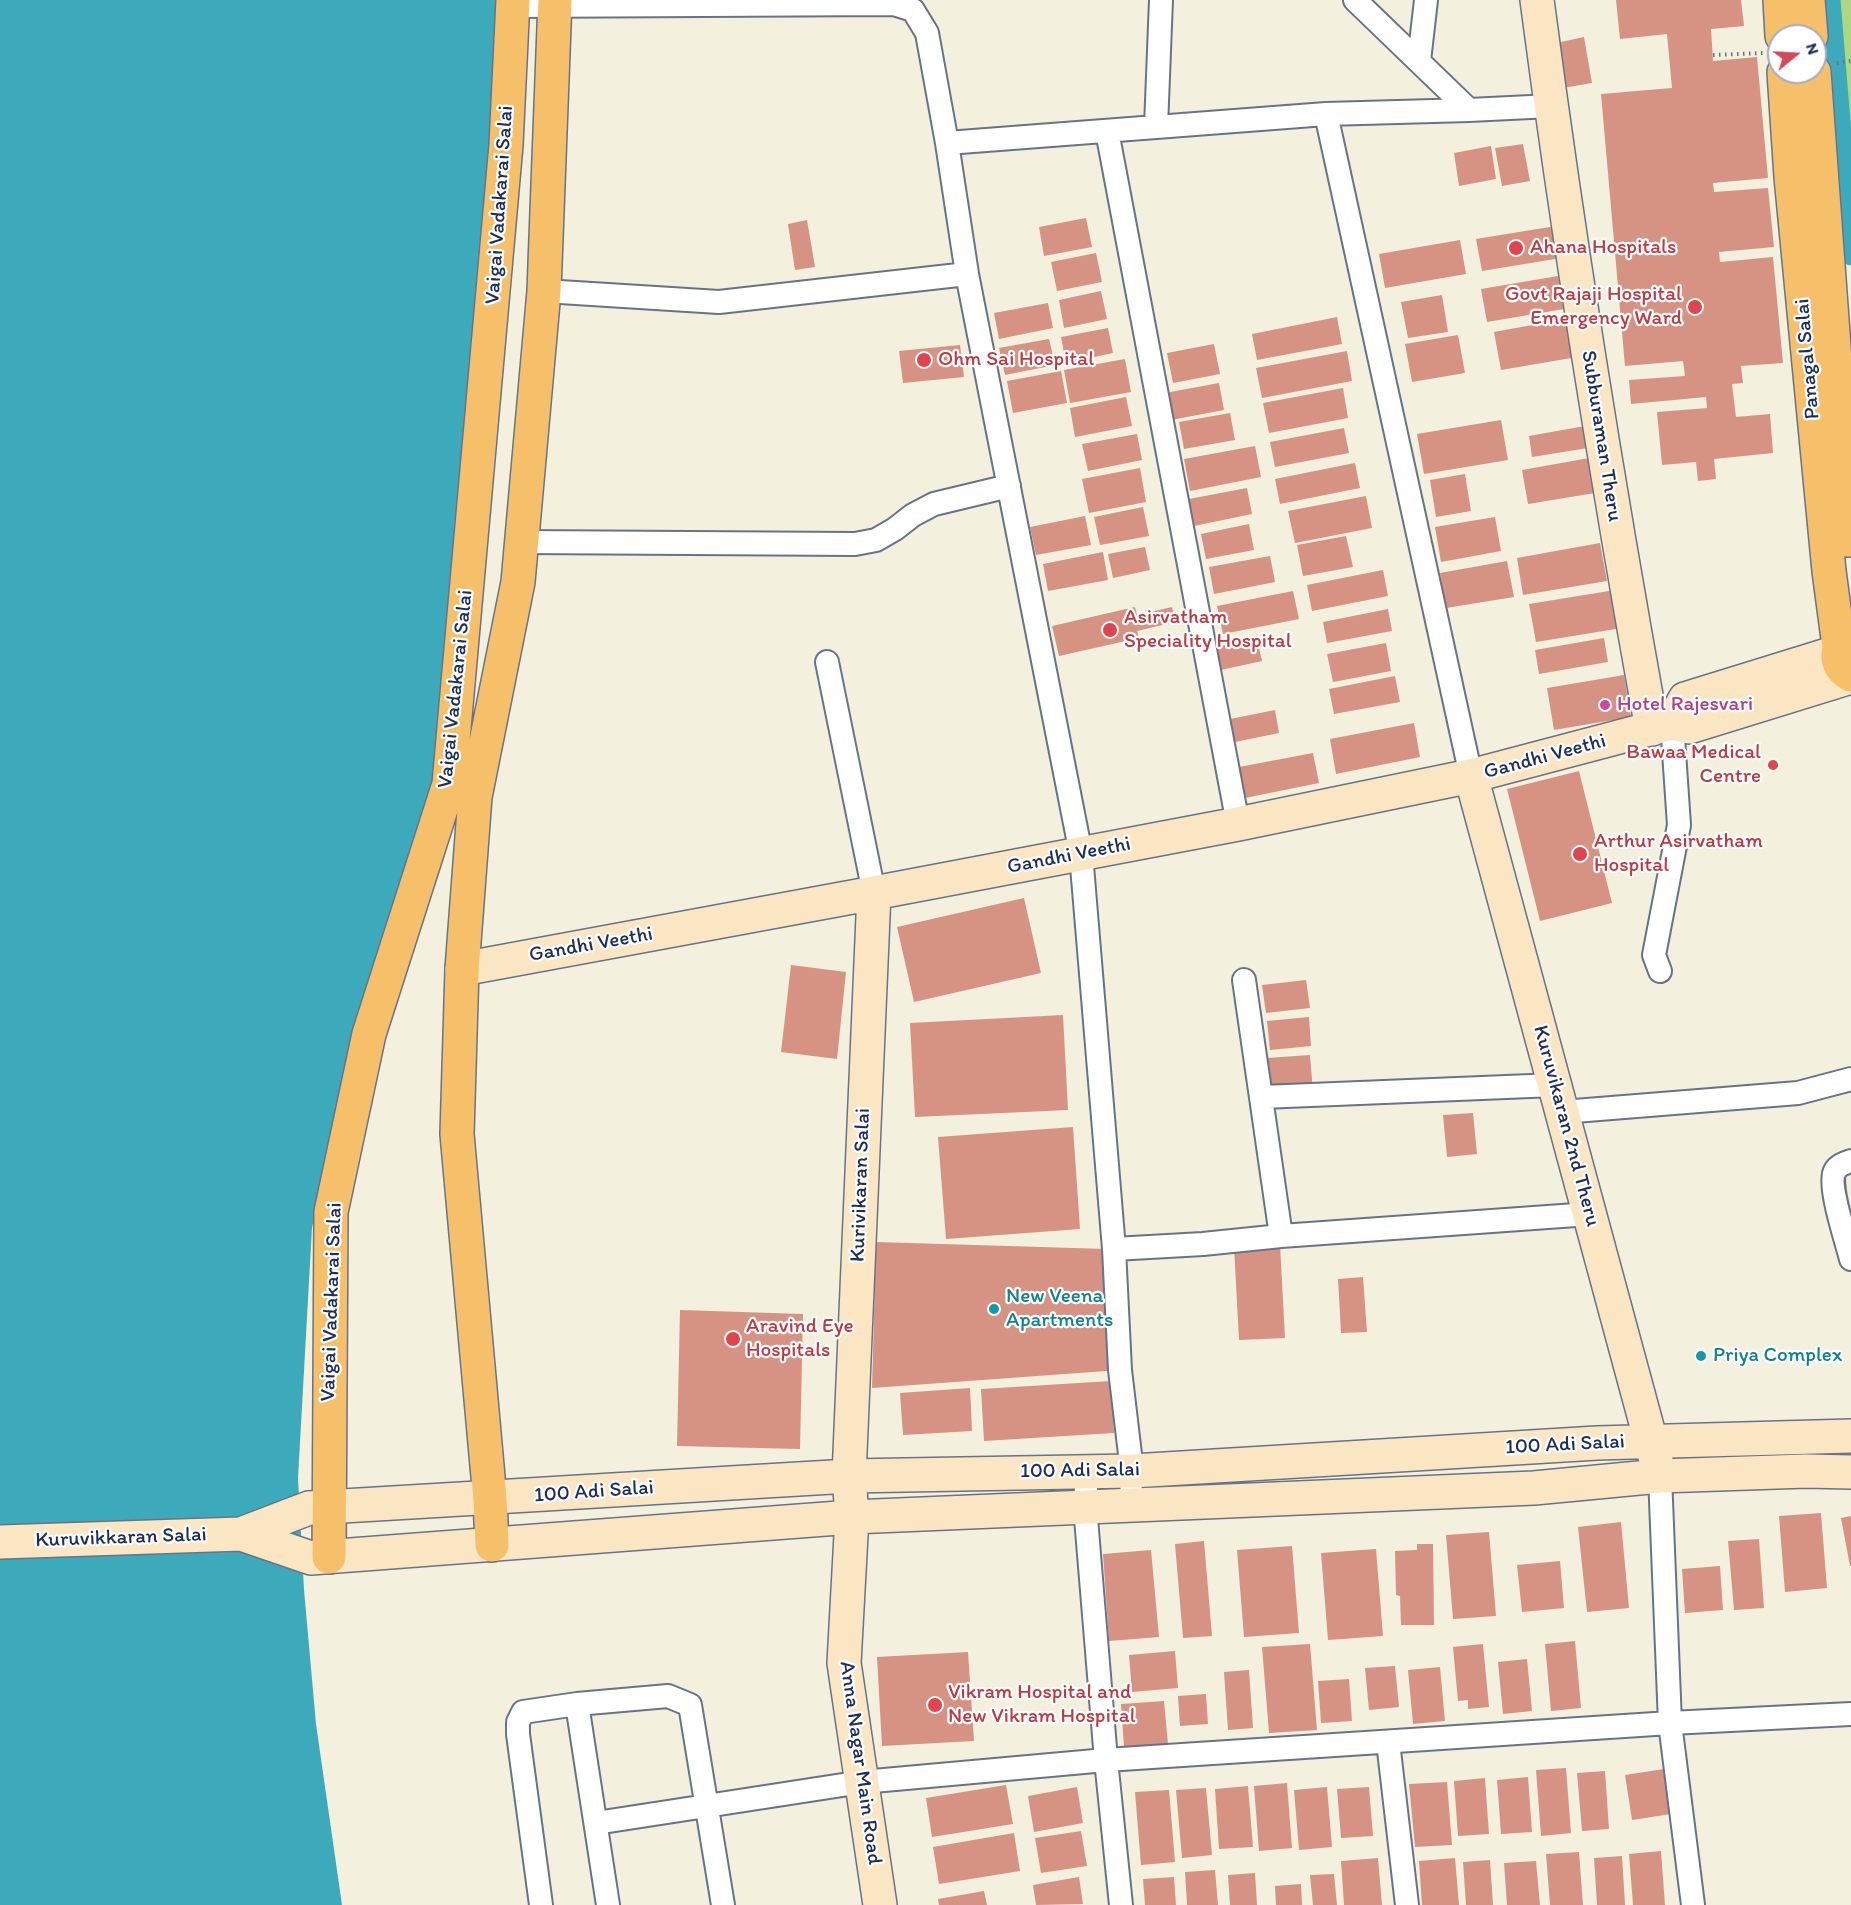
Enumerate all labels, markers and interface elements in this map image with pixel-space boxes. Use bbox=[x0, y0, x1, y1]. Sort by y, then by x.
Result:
north arrow bbox=[1767, 24, 1827, 84]
text: N bbox=[1802, 41, 1823, 57]
street label: Vaigai Vadakarai Salai bbox=[480, 105, 520, 305]
place label: Ahana Hospitals bbox=[1530, 235, 1676, 261]
marker: Ahana Hospitals bbox=[1507, 239, 1525, 257]
place label: Govt Rajaji Hospital Emergency Ward bbox=[1505, 282, 1682, 332]
marker: Govt Rajaji Hospital Emergency Ward bbox=[1686, 298, 1704, 316]
street label: Panagal Salai bbox=[1790, 298, 1826, 420]
place label: Ohm Sai Hospital bbox=[938, 347, 1094, 373]
street label: Subburaman Theru bbox=[1575, 349, 1627, 523]
marker: Ohm Sai Hospital bbox=[915, 351, 933, 369]
street label: Vaigai Vadakarai Salai bbox=[433, 589, 479, 789]
place label: Asirvatham Speciality Hospital bbox=[1124, 605, 1292, 655]
marker: Asirvatham Speciality Hospital bbox=[1101, 621, 1119, 639]
place label: Hotel Rajesvari bbox=[1617, 692, 1753, 718]
marker: Hotel Rajesvari bbox=[1598, 698, 1612, 712]
street label: Gandhi Veethi bbox=[1481, 729, 1609, 785]
place label: Bawaa Medical Centre bbox=[1626, 740, 1761, 790]
marker: Bawaa Medical Centre bbox=[1766, 758, 1780, 772]
place label: Arthur Asirvatham Hospital bbox=[1594, 829, 1763, 879]
street label: Gandhi Veethi bbox=[1005, 832, 1133, 880]
marker: Arthur Asirvatham Hospital bbox=[1571, 845, 1589, 863]
street label: Gandhi Veethi bbox=[527, 922, 655, 968]
street label: Kuruvikaran 2nd Theru bbox=[1527, 1023, 1605, 1229]
street label: Kurivikaran Salai bbox=[846, 1107, 876, 1263]
street label: Vaigai Vadakarai Salai bbox=[316, 1202, 348, 1402]
place label: New Veena Apartments bbox=[1006, 1284, 1113, 1334]
marker: New Veena Apartments bbox=[987, 1302, 1001, 1316]
place label: Aravind Eye Hospitals bbox=[746, 1314, 853, 1364]
marker: Aravind Eye Hospitals bbox=[724, 1330, 742, 1348]
place label: Priya Complex bbox=[1713, 1343, 1842, 1369]
marker: Priya Complex bbox=[1694, 1349, 1708, 1363]
street label: 100 Adi Salai bbox=[1505, 1429, 1625, 1461]
street label: 100 Adi Salai bbox=[1020, 1457, 1140, 1485]
street label: 100 Adi Salai bbox=[533, 1475, 655, 1509]
street label: Kuruvikkaran Salai bbox=[35, 1522, 207, 1554]
street label: Anna Nagar Main Road bbox=[833, 1659, 887, 1867]
place label: Vikram Hospital and New Vikram Hospital bbox=[948, 1680, 1136, 1730]
marker: Vikram Hospital and New Vikram Hospital bbox=[926, 1696, 944, 1714]

